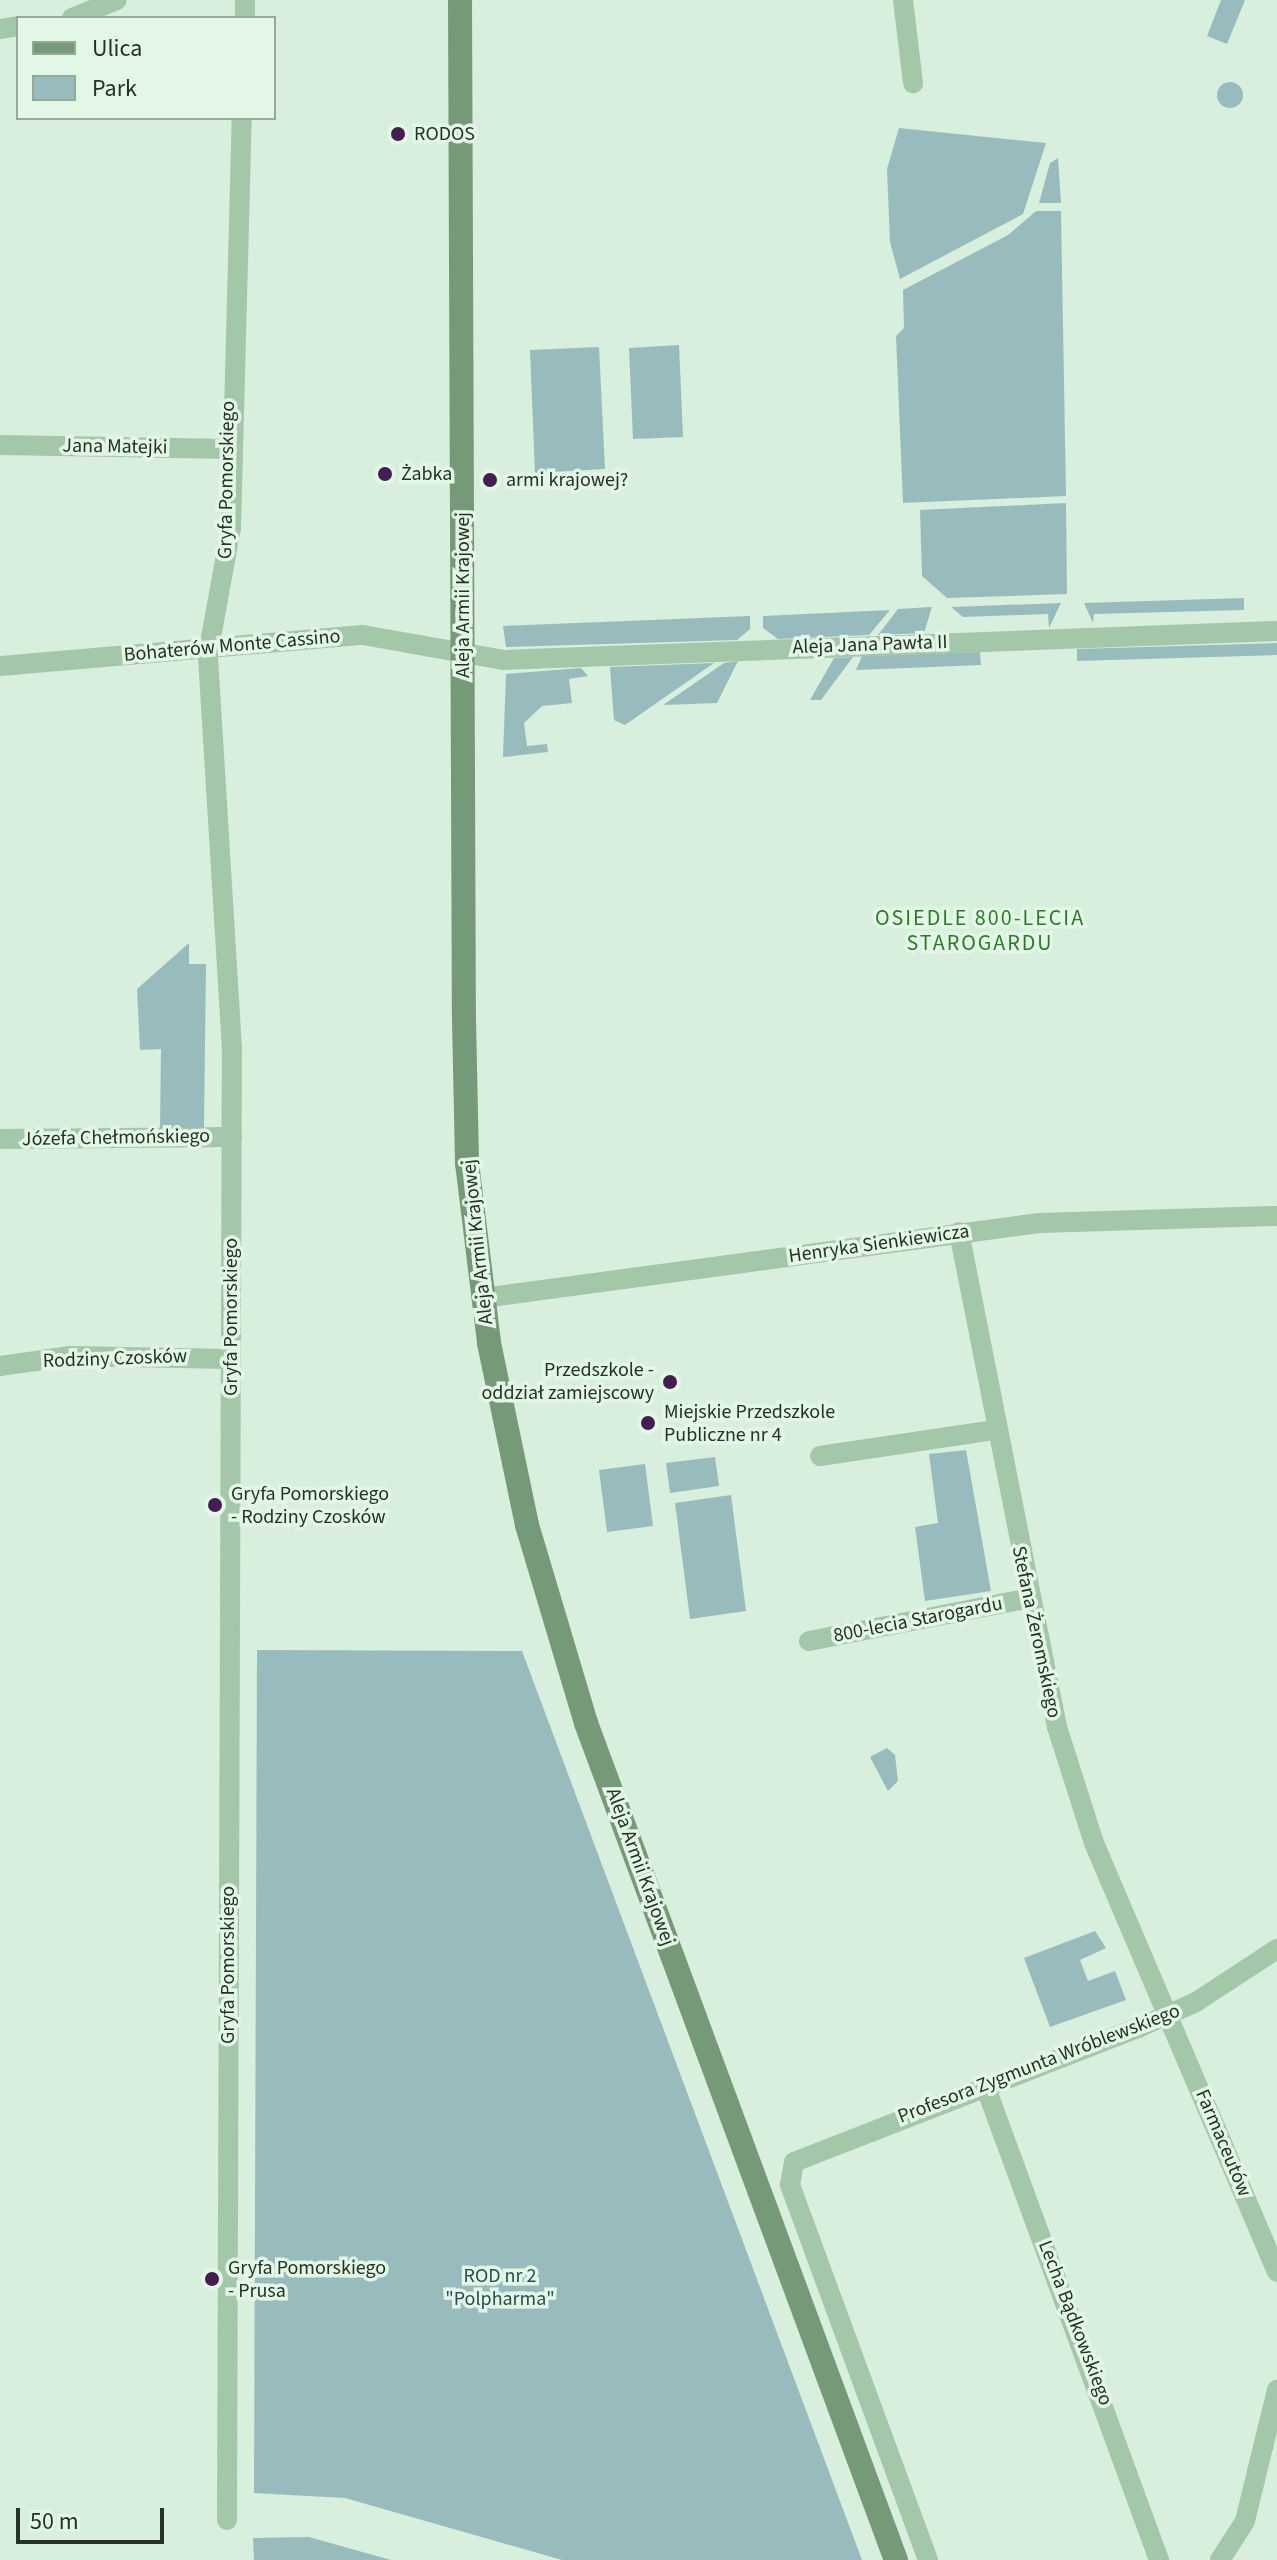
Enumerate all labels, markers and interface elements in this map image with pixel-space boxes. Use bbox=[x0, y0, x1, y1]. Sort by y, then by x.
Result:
legend bbox=[16, 16, 276, 120]
text: Ulica bbox=[92, 31, 142, 66]
text: Park bbox=[92, 71, 137, 106]
place label: RODOS bbox=[414, 122, 475, 146]
marker: RODOS bbox=[389, 125, 407, 143]
street label: Gryfa Pomorskiego bbox=[214, 401, 240, 559]
street label: Jana Matejki bbox=[62, 434, 168, 460]
place label: Żabka bbox=[401, 462, 452, 486]
marker: Żabka bbox=[376, 465, 394, 483]
place label: armi krajowej? bbox=[506, 468, 628, 492]
marker: armi krajowej? bbox=[481, 471, 499, 489]
street label: Aleja Armii Krajowej bbox=[451, 512, 475, 678]
street label: Bohaterów Monte Cassino bbox=[123, 625, 341, 667]
street label: Aleja Jana Pawła II bbox=[792, 630, 948, 660]
district label: OSIEDLE 800-LECIA STAROGARDU bbox=[875, 905, 1085, 956]
street label: Józefa Chełmońskiego bbox=[22, 1124, 210, 1152]
street label: Aleja Armii Krajowej bbox=[457, 1158, 499, 1326]
street label: Henryka Sienkiewicza bbox=[787, 1219, 971, 1269]
street label: Gryfa Pomorskiego bbox=[219, 1238, 243, 1396]
street label: Rodziny Czosków bbox=[42, 1344, 188, 1374]
place label: Przedszkole - oddział zamiejscowy bbox=[481, 1358, 654, 1405]
marker: Przedszkole - oddział zamiejscowy bbox=[661, 1373, 679, 1391]
place label: Miejskie Przedszkole Publiczne nr 4 bbox=[664, 1400, 835, 1447]
marker: Miejskie Przedszkole Publiczne nr 4 bbox=[639, 1414, 657, 1432]
place label: Gryfa Pomorskiego - Rodziny Czosków bbox=[231, 1482, 389, 1529]
marker: Gryfa Pomorskiego - Rodziny Czosków bbox=[206, 1496, 224, 1514]
street label: Stefana Żeromskiego bbox=[1006, 1544, 1066, 1720]
street label: 800-lecia Starogardu bbox=[831, 1592, 1005, 1648]
street label: Aleja Armii Krajowej bbox=[600, 1785, 680, 1949]
street label: Gryfa Pomorskiego bbox=[216, 1886, 240, 2044]
street label: Profesora Zygmunta Wróblewskiego bbox=[895, 1999, 1183, 2129]
street label: Farmaceutów bbox=[1190, 2086, 1256, 2200]
street label: Lecha Bądkowskiego bbox=[1032, 2237, 1118, 2409]
place label: Gryfa Pomorskiego - Prusa bbox=[228, 2256, 386, 2303]
park label: ROD nr 2 "Polpharma" bbox=[445, 2264, 555, 2311]
marker: Gryfa Pomorskiego - Prusa bbox=[203, 2270, 221, 2288]
scale bar bbox=[20, 2492, 168, 2542]
text: 50 m bbox=[30, 2504, 79, 2539]

